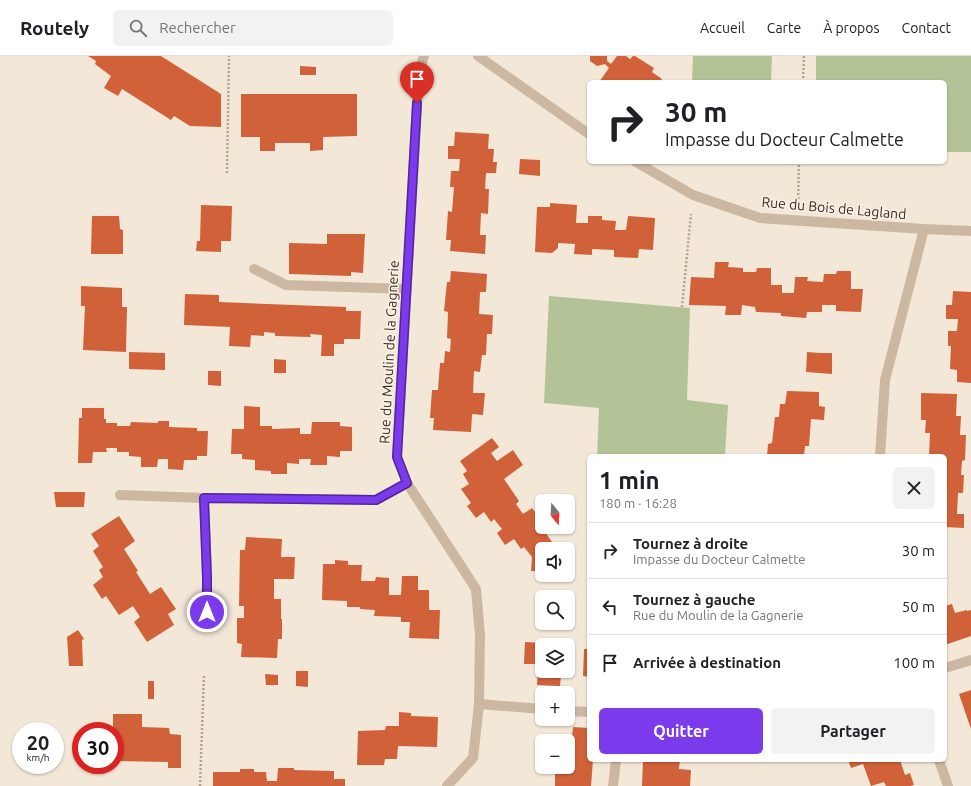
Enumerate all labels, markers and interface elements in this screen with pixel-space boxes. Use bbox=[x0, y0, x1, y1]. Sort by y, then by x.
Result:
search box bbox=[113, 10, 393, 46]
text: Routely bbox=[20, 17, 89, 39]
icon: search bbox=[127, 17, 149, 39]
text: Rechercher bbox=[159, 19, 236, 36]
text: Accueil bbox=[700, 20, 745, 36]
text: Carte bbox=[767, 20, 801, 36]
text: À propos bbox=[823, 20, 880, 36]
text: Contact bbox=[902, 20, 951, 36]
pin bbox=[400, 62, 434, 103]
icon: arrive bbox=[406, 68, 428, 90]
icon: right bbox=[599, 96, 651, 148]
text: 30 m bbox=[665, 96, 727, 127]
text: Impasse du Docteur Calmette bbox=[665, 129, 904, 149]
street label: Rue du Bois de Lagland bbox=[761, 194, 907, 222]
street label: Rue du Moulin de la Gagnerie bbox=[376, 260, 402, 444]
text: 1 min bbox=[599, 467, 660, 494]
button: close bbox=[893, 467, 935, 509]
north arrow bbox=[535, 494, 575, 534]
map controls bbox=[535, 494, 575, 774]
text: 180 m · 16:28 bbox=[599, 496, 677, 510]
text: Tournez à droite bbox=[633, 535, 748, 552]
icon: right bbox=[599, 540, 621, 562]
button: sound bbox=[535, 542, 575, 582]
text: 30 m bbox=[902, 542, 935, 559]
text: Impasse du Docteur Calmette bbox=[633, 552, 806, 566]
button: search bbox=[535, 590, 575, 630]
position arrow bbox=[186, 591, 228, 633]
text: Tournez à gauche bbox=[633, 591, 756, 608]
icon: left bbox=[599, 596, 621, 618]
text: 50 m bbox=[902, 598, 935, 615]
text: Rue du Moulin de la Gagnerie bbox=[633, 608, 803, 622]
button: layers bbox=[535, 638, 575, 678]
icon: arrive bbox=[599, 652, 621, 674]
text: Arrivée à destination bbox=[633, 654, 781, 671]
text: 100 m bbox=[893, 654, 935, 671]
button: + bbox=[535, 686, 575, 726]
button: Quitter bbox=[599, 708, 763, 754]
button: Partager bbox=[771, 708, 935, 754]
speed limit sign: 30 bbox=[72, 722, 124, 774]
text: 20 bbox=[27, 731, 49, 754]
button: − bbox=[535, 734, 575, 774]
text: km/h bbox=[26, 752, 50, 763]

